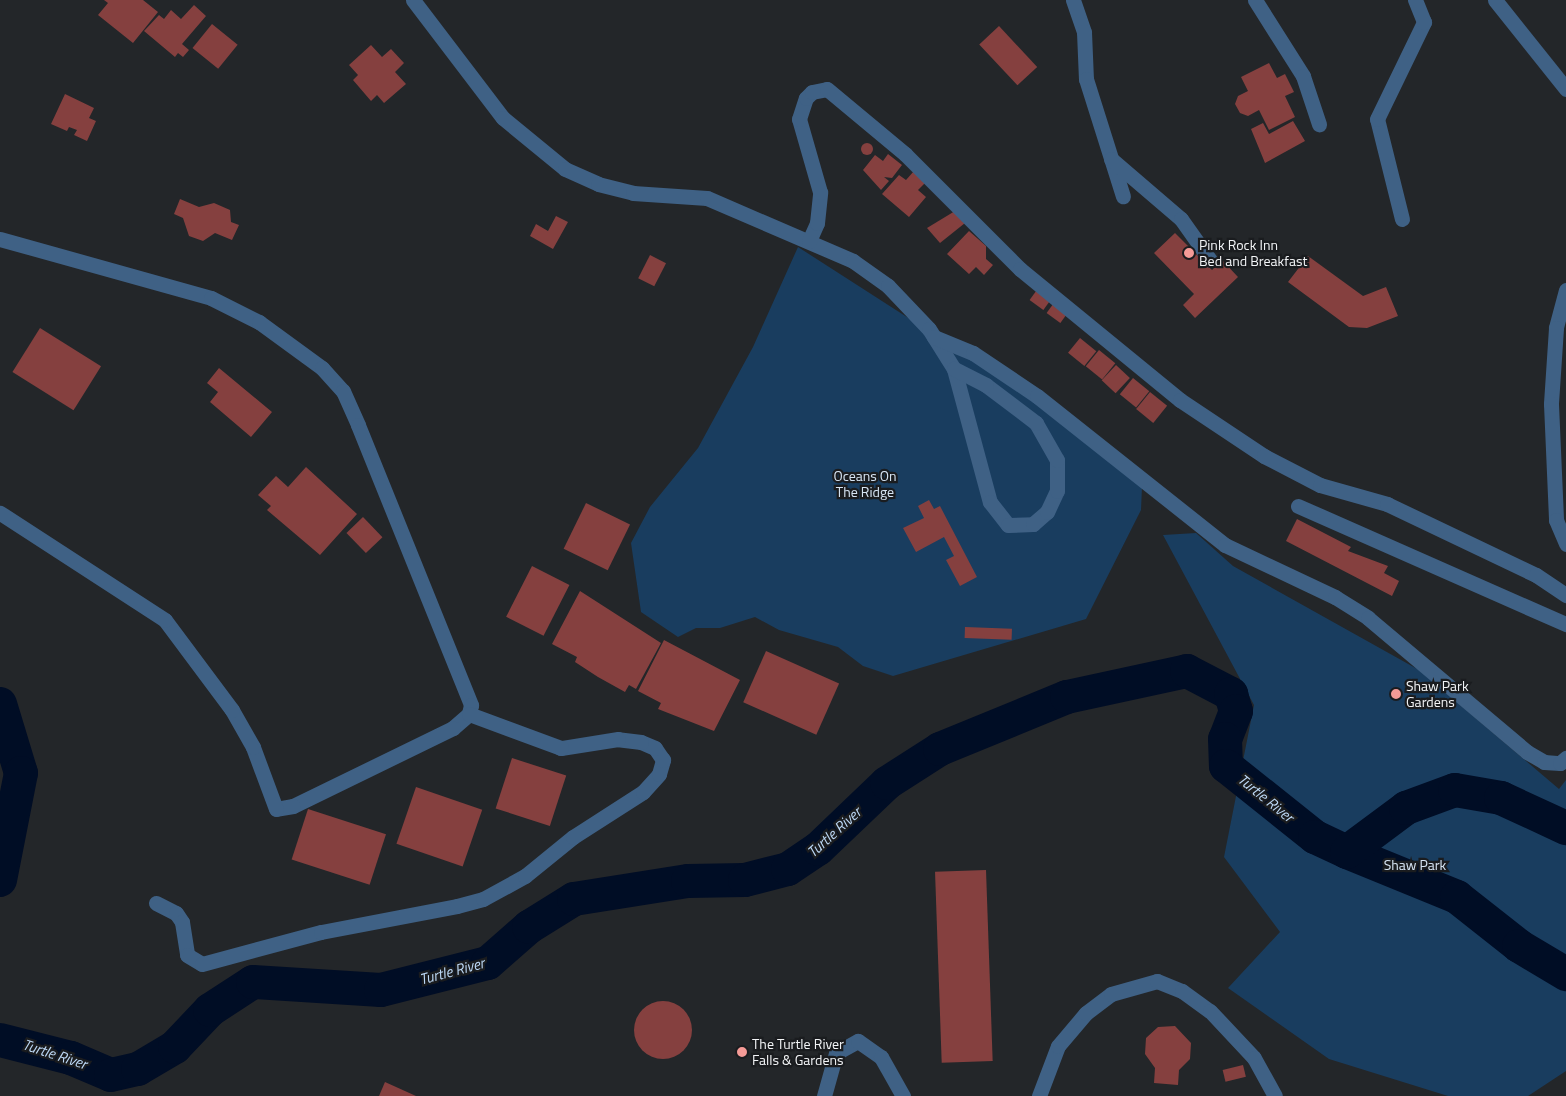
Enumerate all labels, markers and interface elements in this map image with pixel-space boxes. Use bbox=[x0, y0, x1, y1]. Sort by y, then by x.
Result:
place label: Pink Rock Inn Bed and Breakfast bbox=[1199, 237, 1307, 270]
marker: Pink Rock Inn Bed and Breakfast bbox=[1183, 247, 1195, 259]
park label: Oceans On The Ridge bbox=[833, 468, 897, 501]
place label: Shaw Park Gardens bbox=[1406, 678, 1469, 710]
marker: Shaw Park Gardens bbox=[1390, 688, 1402, 700]
water label: Turtle River bbox=[1235, 770, 1297, 826]
water label: Turtle River bbox=[803, 803, 865, 861]
park label: Shaw Park bbox=[1384, 857, 1446, 873]
water label: Turtle River bbox=[418, 954, 486, 988]
water label: Turtle River bbox=[21, 1035, 89, 1073]
place label: The Turtle River Falls & Gardens bbox=[752, 1036, 844, 1068]
marker: The Turtle River Falls & Gardens bbox=[736, 1046, 748, 1058]

